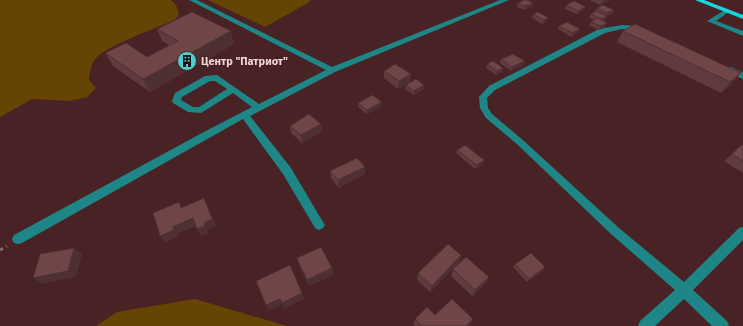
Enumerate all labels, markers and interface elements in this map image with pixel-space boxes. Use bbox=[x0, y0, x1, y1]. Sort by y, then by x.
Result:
building icon: Центр "Патриот" bbox=[176, 50, 198, 72]
place label: Центр "Патриот" bbox=[201, 55, 288, 68]

